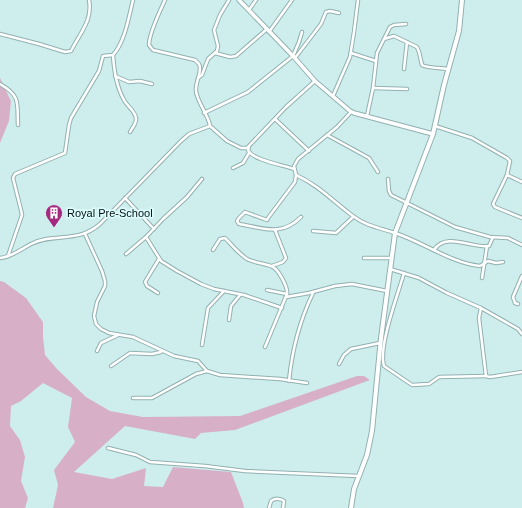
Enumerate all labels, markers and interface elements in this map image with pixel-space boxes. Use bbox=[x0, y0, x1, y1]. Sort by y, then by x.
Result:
building icon: Royal Pre-School bbox=[44, 203, 64, 228]
place label: Royal Pre-School bbox=[67, 207, 153, 219]

